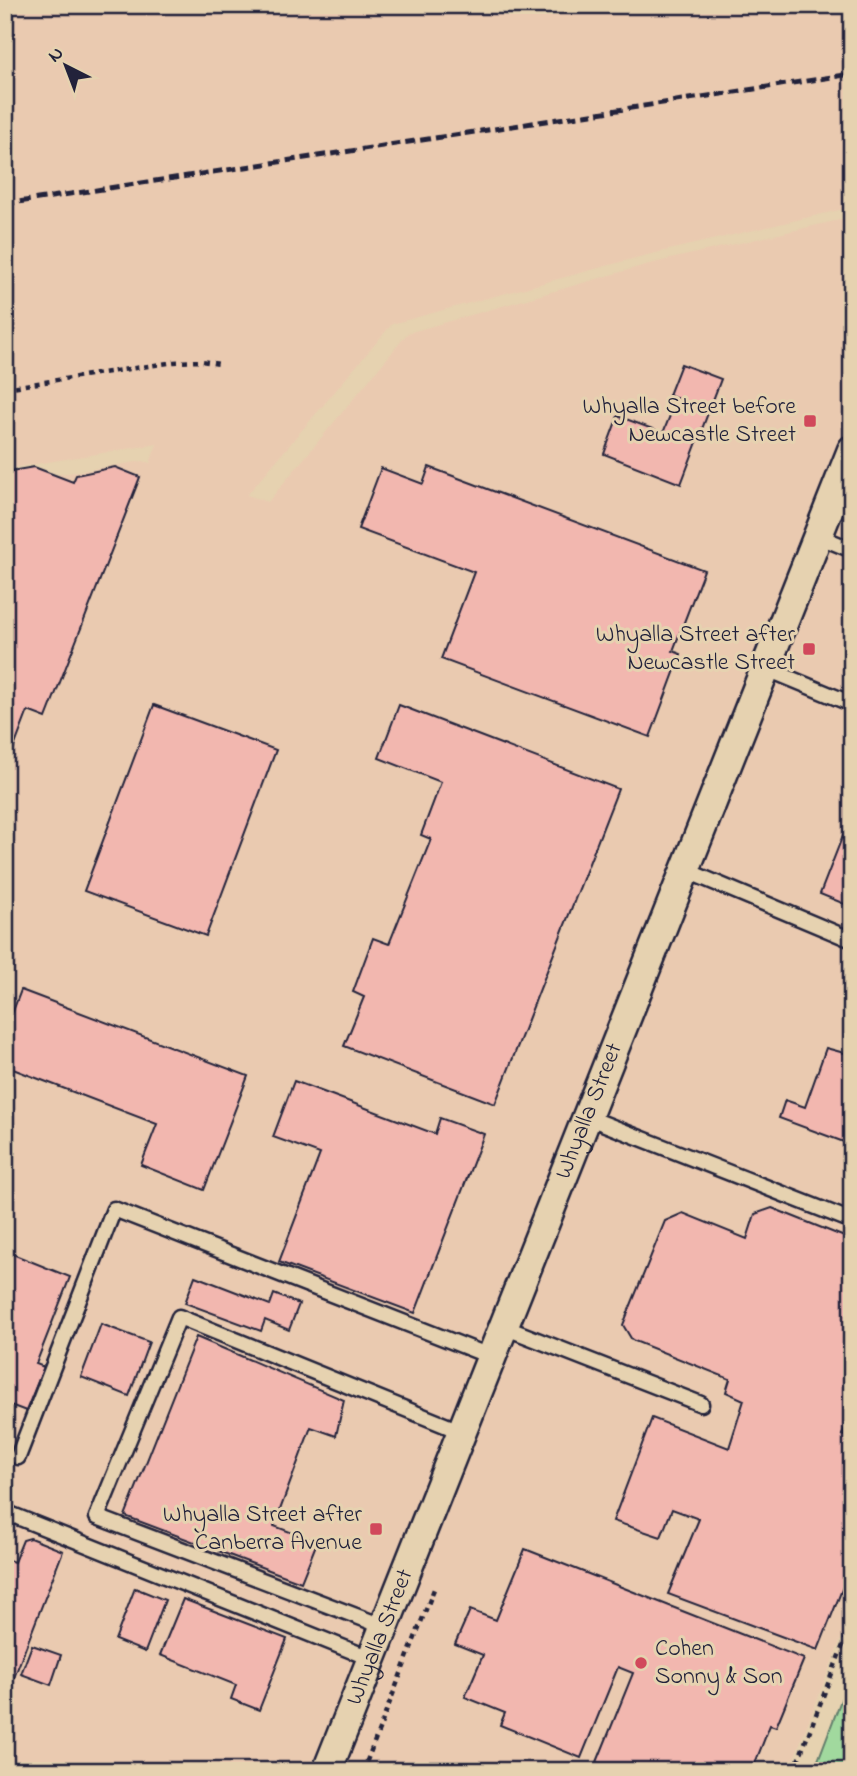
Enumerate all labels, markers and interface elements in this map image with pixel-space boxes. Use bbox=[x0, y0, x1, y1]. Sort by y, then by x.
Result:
north arrow bbox=[32, 32, 102, 102]
text: N bbox=[42, 41, 70, 70]
place label: Whyalla Street before Newcastle Street bbox=[582, 390, 796, 453]
marker: Whyalla Street before Newcastle Street bbox=[802, 413, 818, 429]
place label: Whyalla Street after Newcastle Street bbox=[596, 618, 796, 681]
marker: Whyalla Street after Newcastle Street bbox=[801, 641, 817, 657]
street label: Whyalla Street bbox=[546, 1038, 632, 1185]
place label: Whyalla Street after Canberra Avenue bbox=[163, 1498, 363, 1561]
marker: Whyalla Street after Canberra Avenue bbox=[368, 1521, 384, 1537]
street label: Whyalla Street bbox=[337, 1564, 423, 1711]
place label: Cohen Sonny & Son bbox=[655, 1632, 783, 1696]
marker: Cohen Sonny & Son bbox=[633, 1655, 649, 1671]

